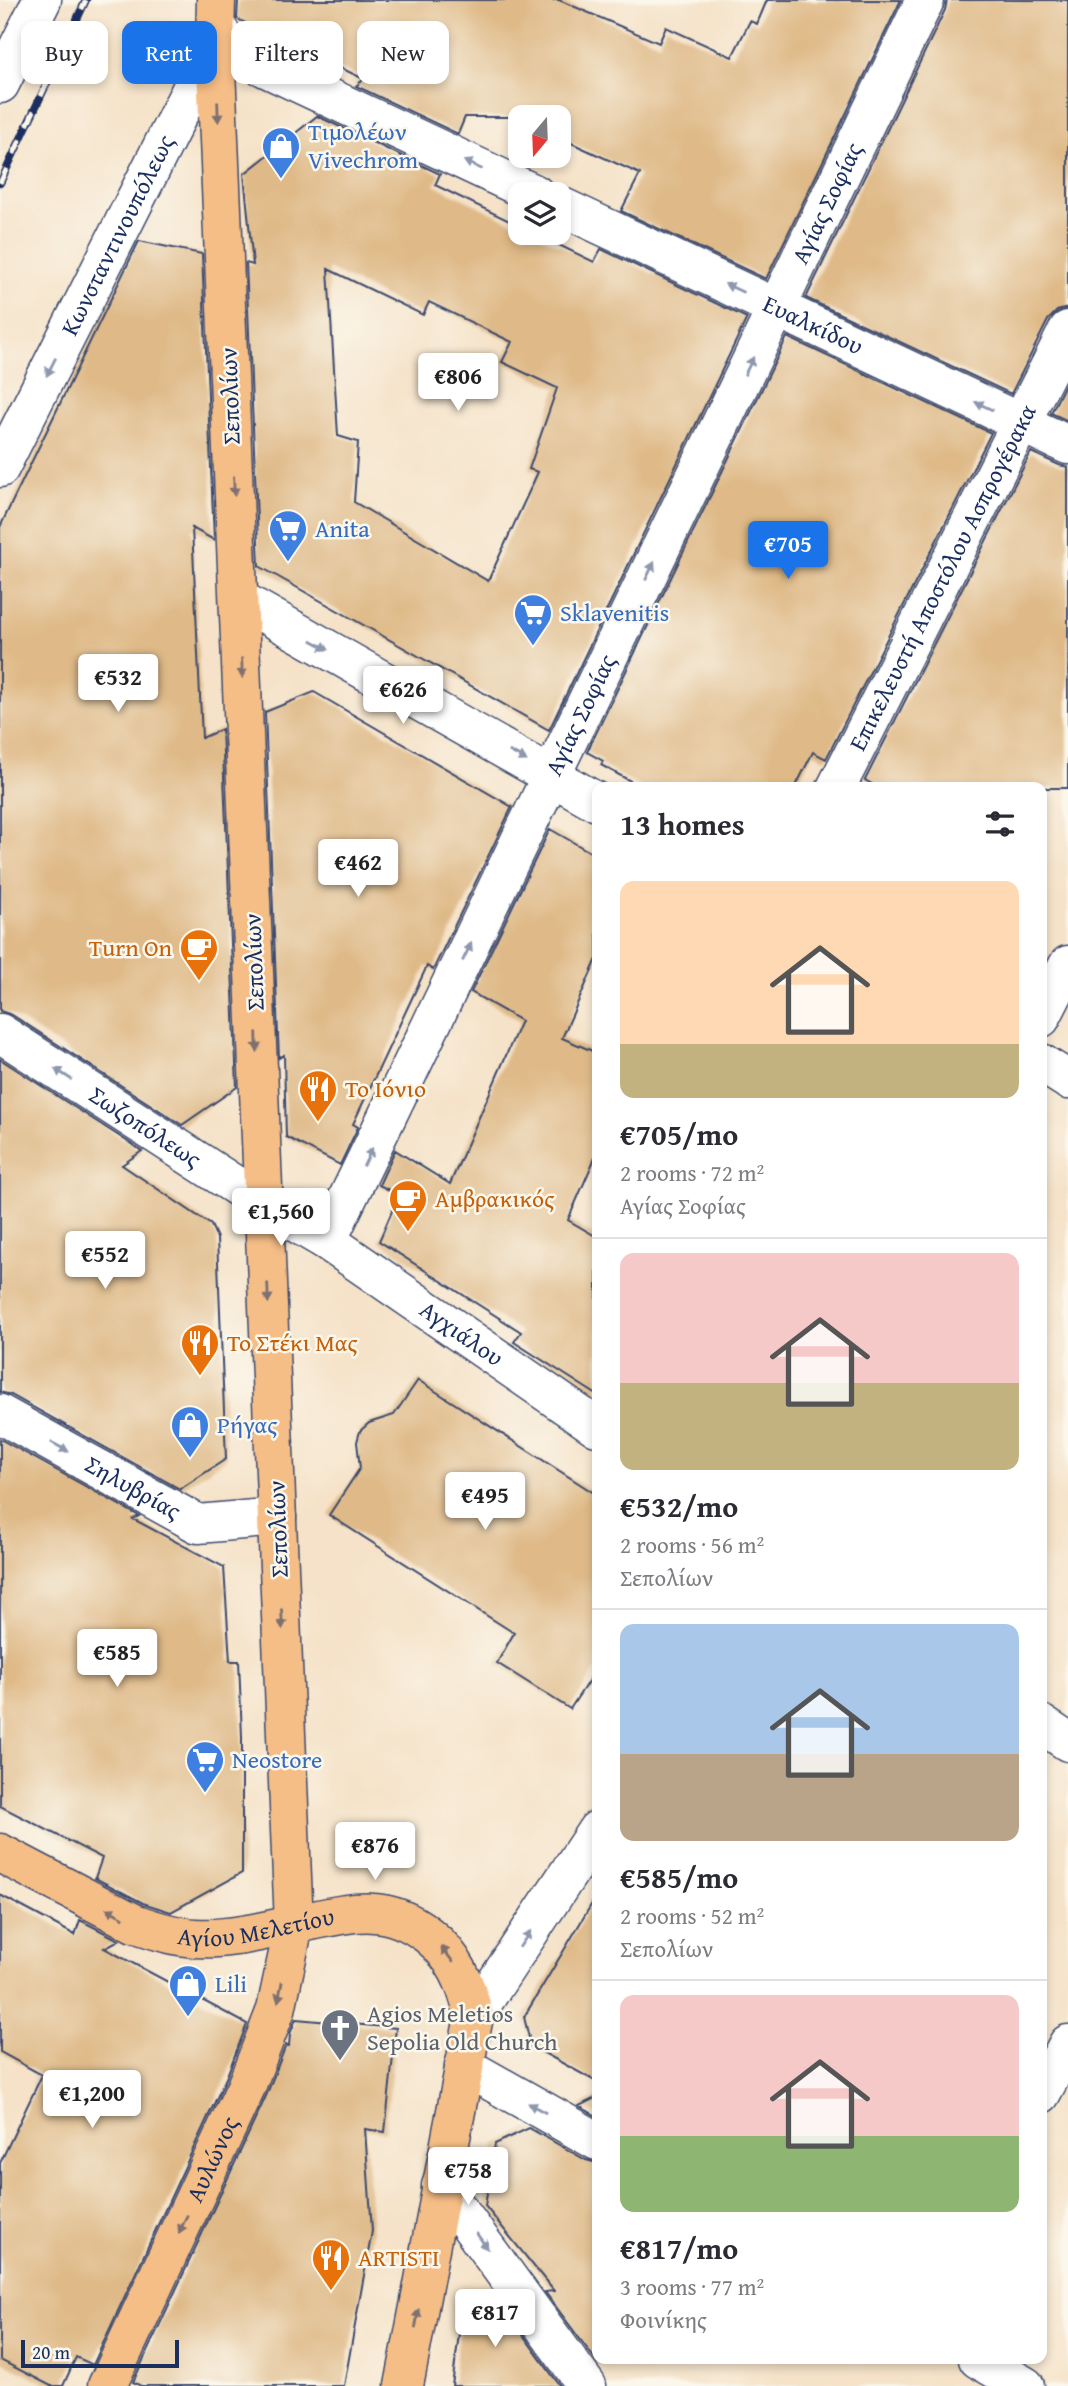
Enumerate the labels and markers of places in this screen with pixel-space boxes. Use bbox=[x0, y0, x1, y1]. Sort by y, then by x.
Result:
place label: Τιμολέων Vivechrom bbox=[308, 114, 419, 177]
shop icon: Τιμολέων Vivechrom bbox=[260, 125, 302, 180]
pin: €806 bbox=[417, 354, 499, 413]
supermarket icon: Anita bbox=[267, 508, 309, 563]
place label: Anita bbox=[315, 511, 370, 546]
pin: €705 bbox=[747, 522, 829, 581]
supermarket icon: Sklavenitis bbox=[512, 592, 554, 647]
place label: Sklavenitis bbox=[560, 595, 669, 630]
pin: €532 bbox=[77, 654, 159, 714]
pin: €626 bbox=[362, 666, 444, 726]
pin: €462 bbox=[317, 839, 399, 899]
cafe icon: Turn On bbox=[178, 927, 220, 982]
place label: Turn On bbox=[89, 930, 173, 965]
restaurant icon: Το Ιόνιο bbox=[297, 1068, 339, 1123]
place label: Το Ιόνιο bbox=[345, 1071, 426, 1106]
cafe icon: Αμβρακικός bbox=[387, 1178, 429, 1233]
place label: Αμβρακικός bbox=[435, 1181, 554, 1216]
pin: €1,560 bbox=[224, 1188, 338, 1248]
pin: €552 bbox=[64, 1232, 146, 1291]
restaurant icon: Το Στέκι Μας bbox=[179, 1322, 221, 1377]
place label: Το Στέκι Μας bbox=[227, 1325, 358, 1360]
shop icon: Ρήγας bbox=[169, 1404, 211, 1459]
place label: Ρήγας bbox=[217, 1407, 277, 1442]
pin: €495 bbox=[444, 1472, 526, 1532]
pin: €585 bbox=[76, 1630, 158, 1689]
supermarket icon: Neostore bbox=[184, 1739, 226, 1794]
place label: Neostore bbox=[232, 1742, 322, 1777]
pin: €876 bbox=[334, 1822, 416, 1882]
shop icon: Lili bbox=[167, 1963, 209, 2018]
place label: Lili bbox=[215, 1966, 247, 2001]
place label: Agios Meletios Sepolia Old Church bbox=[367, 1996, 558, 2059]
church icon: Agios Meletios Sepolia Old Church bbox=[319, 2007, 361, 2062]
pin: €1,200 bbox=[35, 2070, 149, 2130]
pin: €758 bbox=[427, 2148, 509, 2207]
restaurant icon: ARTISTI bbox=[310, 2237, 352, 2292]
place label: ARTISTI bbox=[358, 2240, 439, 2275]
pin: €817 bbox=[454, 2290, 536, 2349]

